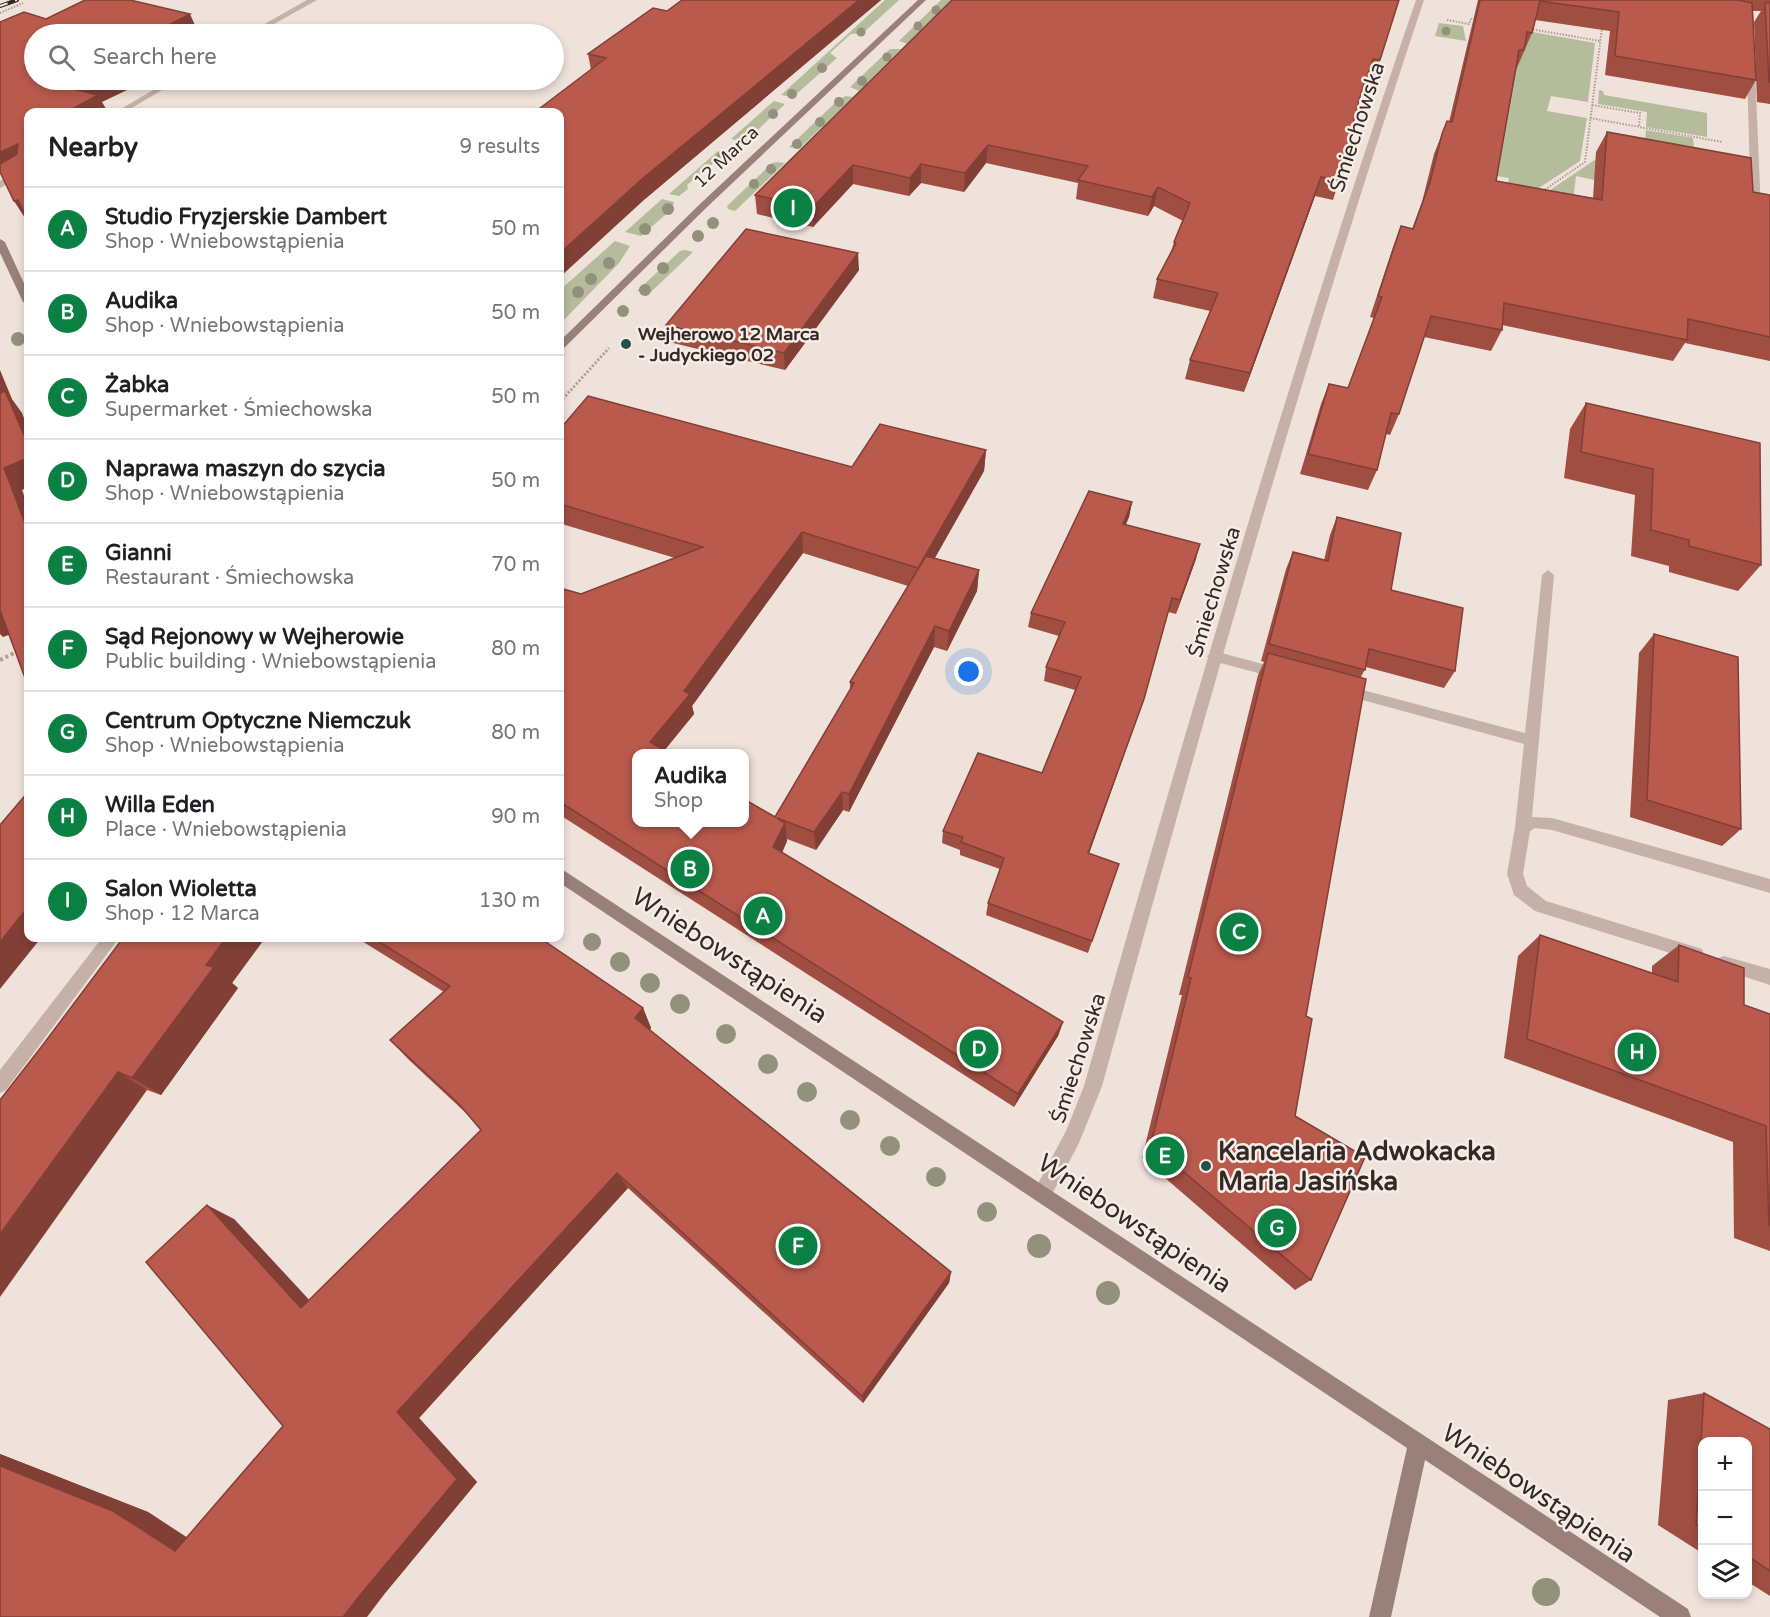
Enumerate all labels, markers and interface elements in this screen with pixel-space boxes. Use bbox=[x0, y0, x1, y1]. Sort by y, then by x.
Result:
search box bbox=[24, 24, 564, 90]
icon: search bbox=[45, 41, 78, 74]
text: Search here bbox=[93, 44, 217, 70]
street label: Śmiechowska bbox=[1325, 59, 1390, 195]
street label: 12 Marca bbox=[689, 121, 763, 193]
text: Nearby bbox=[48, 132, 138, 163]
text: 9 results bbox=[460, 135, 540, 159]
pin: I bbox=[774, 186, 812, 230]
text: Studio Fryzjerskie Dambert bbox=[105, 204, 387, 230]
text: A bbox=[60, 217, 75, 241]
text: 50 m bbox=[491, 217, 540, 241]
text: Shop · Wniebowstąpienia bbox=[105, 230, 344, 254]
text: Audika bbox=[105, 288, 178, 314]
text: B bbox=[61, 301, 74, 325]
text: 50 m bbox=[491, 301, 540, 325]
text: Shop · Wniebowstąpienia bbox=[105, 314, 344, 338]
place label: Wejherowo 12 Marca - Judyckiego 02 bbox=[638, 323, 820, 366]
marker: Wejherowo 12 Marca - Judyckiego 02 bbox=[619, 337, 633, 351]
text: Żabka bbox=[105, 372, 169, 398]
text: C bbox=[61, 385, 74, 409]
text: 50 m bbox=[491, 385, 540, 409]
text: Supermarket · Śmiechowska bbox=[105, 398, 373, 422]
text: Naprawa maszyn do szycia bbox=[105, 456, 386, 482]
text: D bbox=[60, 469, 75, 493]
text: 50 m bbox=[491, 469, 540, 493]
text: Shop · Wniebowstąpienia bbox=[105, 482, 344, 506]
street label: Śmiechowska bbox=[1183, 524, 1246, 661]
text: Gianni bbox=[105, 540, 172, 566]
text: E bbox=[61, 553, 74, 577]
text: 70 m bbox=[491, 553, 540, 577]
text: Restaurant · Śmiechowska bbox=[105, 566, 354, 590]
text: Sąd Rejonowy w Wejherowie bbox=[105, 624, 404, 650]
text: F bbox=[61, 637, 74, 661]
text: 80 m bbox=[491, 637, 540, 661]
text: Public building · Wniebowstąpienia bbox=[105, 650, 436, 674]
your location bbox=[954, 657, 983, 686]
text: Centrum Optyczne Niemczuk bbox=[105, 708, 411, 734]
text: G bbox=[60, 721, 75, 745]
text: 80 m bbox=[491, 721, 540, 745]
text: Shop · Wniebowstąpienia bbox=[105, 734, 344, 758]
popup bbox=[632, 749, 749, 827]
text: Audika bbox=[654, 763, 727, 789]
text: Shop bbox=[654, 789, 703, 813]
text: Willa Eden bbox=[105, 792, 215, 818]
text: H bbox=[60, 805, 75, 829]
text: 90 m bbox=[491, 805, 540, 829]
text: Place · Wniebowstąpienia bbox=[105, 818, 347, 842]
pin: B bbox=[670, 846, 710, 892]
text: Salon Wioletta bbox=[105, 876, 257, 902]
street label: Wniebowstąpienia bbox=[626, 881, 833, 1030]
text: I bbox=[65, 889, 70, 913]
text: 130 m bbox=[479, 889, 540, 913]
pin: A bbox=[744, 894, 783, 938]
text: Shop · 12 Marca bbox=[105, 902, 260, 926]
pin: C bbox=[1220, 910, 1258, 954]
street label: Śmiechowska bbox=[1046, 990, 1111, 1126]
pin: D bbox=[960, 1026, 998, 1072]
pin: H bbox=[1618, 1030, 1656, 1074]
pin: E bbox=[1146, 1134, 1184, 1178]
place label: Kancelaria Adwokacka Maria Jasińska bbox=[1218, 1136, 1496, 1197]
street label: Wniebowstąpienia bbox=[1032, 1147, 1238, 1300]
marker: Kancelaria Adwokacka Maria Jasińska bbox=[1199, 1159, 1213, 1173]
pin: G bbox=[1258, 1206, 1296, 1250]
pin: F bbox=[778, 1224, 818, 1268]
street label: Wniebowstąpienia bbox=[1436, 1417, 1642, 1570]
map controls bbox=[1698, 1437, 1752, 1599]
button: + bbox=[1698, 1437, 1752, 1491]
button: − bbox=[1698, 1491, 1752, 1545]
button: layers bbox=[1698, 1545, 1752, 1599]

